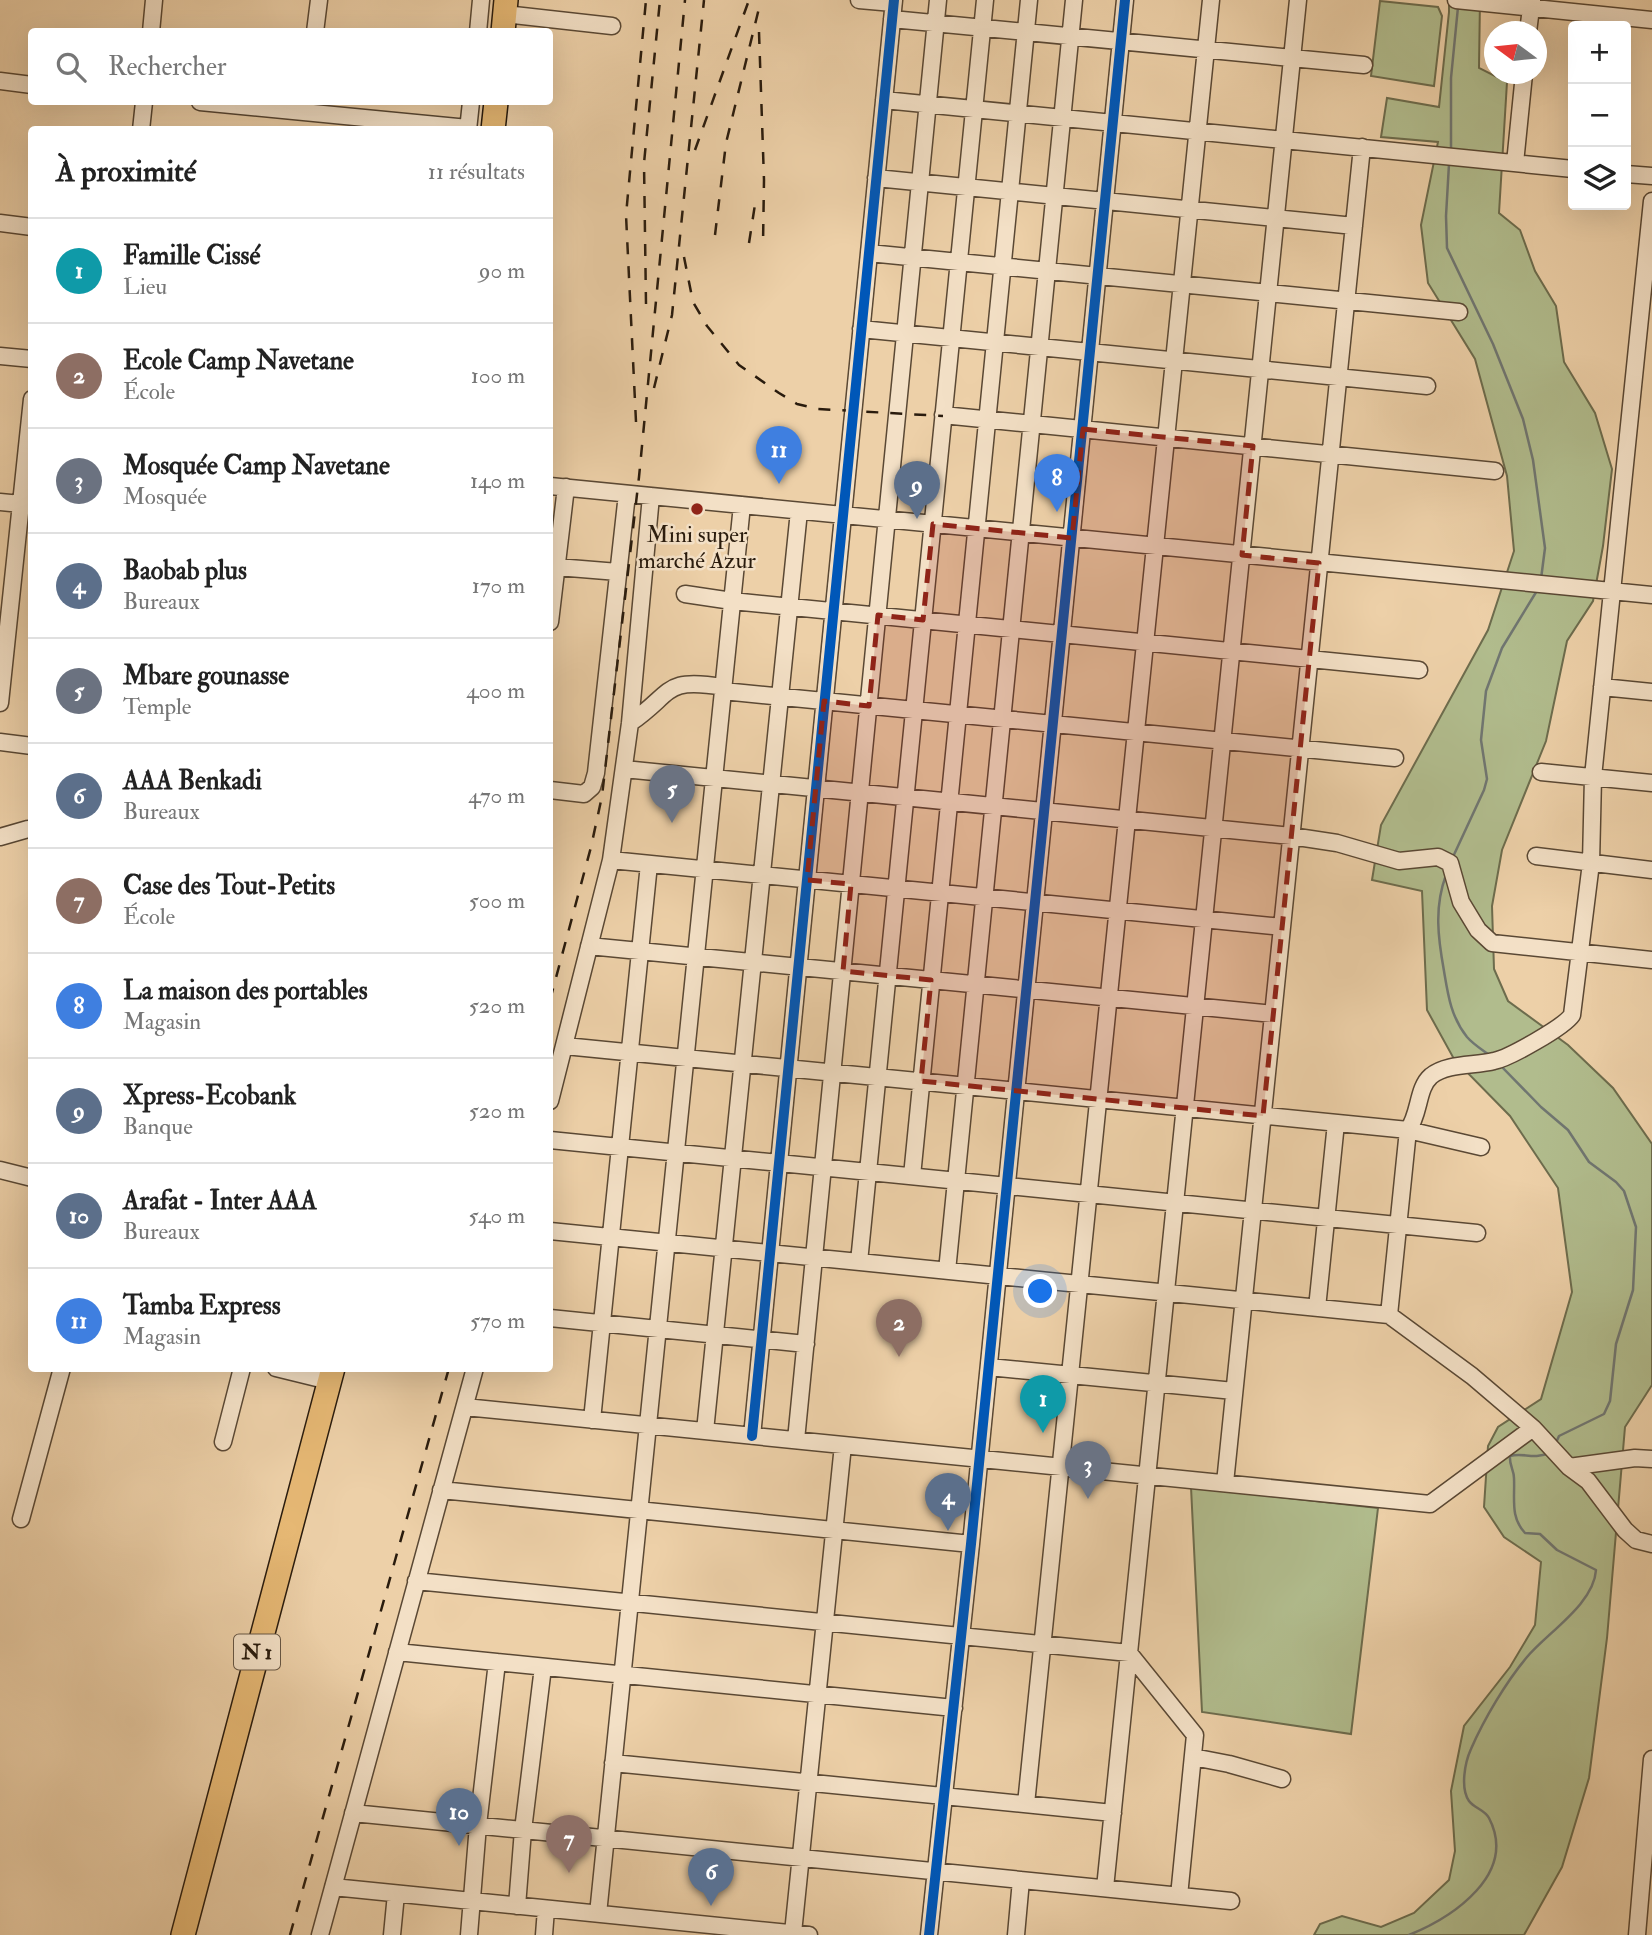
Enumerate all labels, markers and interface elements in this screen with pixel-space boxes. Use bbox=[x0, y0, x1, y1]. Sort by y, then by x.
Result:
north arrow bbox=[1484, 21, 1547, 84]
map controls bbox=[1568, 21, 1631, 210]
button: + bbox=[1568, 21, 1631, 84]
search box bbox=[28, 28, 553, 105]
icon: search bbox=[52, 48, 90, 86]
text: Rechercher bbox=[108, 51, 227, 83]
button: − bbox=[1568, 84, 1631, 147]
button: layers bbox=[1568, 147, 1631, 210]
text: À proximité bbox=[56, 153, 196, 190]
text: 11 résultats bbox=[428, 157, 525, 186]
text: Famille Cissé bbox=[123, 240, 260, 272]
text: 1 bbox=[75, 256, 83, 285]
text: 90 m bbox=[479, 256, 525, 285]
text: Lieu bbox=[123, 272, 167, 301]
text: Ecole Camp Navetane bbox=[123, 345, 354, 377]
text: 2 bbox=[73, 361, 85, 390]
text: 100 m bbox=[471, 361, 525, 390]
text: École bbox=[123, 377, 175, 406]
pin: 11 bbox=[756, 426, 802, 484]
text: Mosquée Camp Navetane bbox=[123, 450, 390, 482]
pin: 8 bbox=[1034, 454, 1080, 512]
pin: 9 bbox=[894, 461, 940, 519]
text: 3 bbox=[75, 466, 83, 495]
text: 140 m bbox=[470, 466, 525, 495]
text: Mosquée bbox=[123, 482, 207, 511]
marker: Mini super marché Azur bbox=[689, 501, 705, 517]
place label: Mini super marché Azur bbox=[638, 520, 756, 575]
text: Baobab plus bbox=[123, 555, 247, 587]
text: 4 bbox=[73, 571, 85, 600]
text: 170 m bbox=[472, 571, 525, 600]
text: Bureaux bbox=[123, 587, 200, 616]
text: Mbare gounasse bbox=[123, 660, 289, 692]
text: 5 bbox=[74, 676, 84, 705]
text: 400 m bbox=[466, 676, 525, 705]
text: Temple bbox=[123, 692, 191, 721]
text: AAA Benkadi bbox=[123, 765, 262, 797]
pin: 5 bbox=[649, 765, 695, 823]
text: 6 bbox=[73, 781, 85, 810]
text: 470 m bbox=[468, 781, 525, 810]
text: Bureaux bbox=[123, 797, 200, 826]
text: Case des Tout-Petits bbox=[123, 870, 335, 902]
text: 7 bbox=[74, 886, 84, 915]
text: 500 m bbox=[469, 886, 525, 915]
text: École bbox=[123, 902, 175, 931]
text: La maison des portables bbox=[123, 975, 368, 1007]
text: 8 bbox=[74, 991, 84, 1020]
text: 520 m bbox=[469, 991, 525, 1020]
text: Magasin bbox=[123, 1007, 201, 1036]
text: Xpress-Ecobank bbox=[123, 1080, 296, 1112]
text: 9 bbox=[73, 1096, 85, 1125]
text: 520 m bbox=[469, 1096, 525, 1125]
text: Banque bbox=[123, 1112, 193, 1141]
text: Arafat - Inter AAA bbox=[123, 1185, 317, 1217]
text: 10 bbox=[69, 1201, 89, 1230]
text: 540 m bbox=[469, 1201, 525, 1230]
text: Bureaux bbox=[123, 1217, 200, 1246]
your location bbox=[1023, 1274, 1057, 1308]
text: Tamba Express bbox=[123, 1290, 281, 1322]
pin: 2 bbox=[876, 1299, 922, 1357]
text: 11 bbox=[71, 1306, 87, 1335]
text: 570 m bbox=[470, 1306, 525, 1335]
text: Magasin bbox=[123, 1322, 201, 1351]
pin: 1 bbox=[1020, 1375, 1066, 1433]
pin: 3 bbox=[1065, 1441, 1111, 1499]
pin: 4 bbox=[925, 1473, 971, 1531]
road number: N 1 bbox=[234, 1634, 280, 1670]
pin: 10 bbox=[436, 1788, 482, 1846]
pin: 7 bbox=[546, 1815, 592, 1873]
pin: 6 bbox=[688, 1848, 734, 1906]

